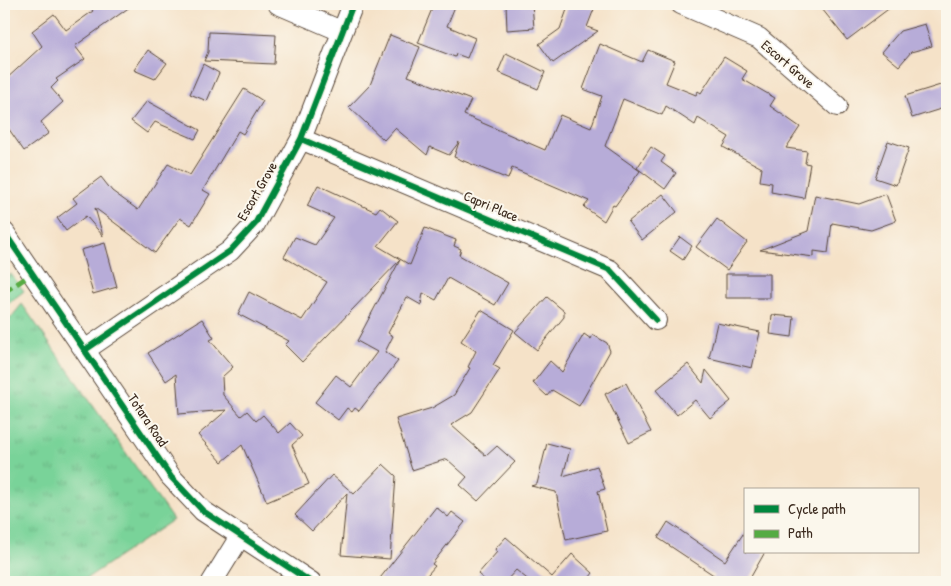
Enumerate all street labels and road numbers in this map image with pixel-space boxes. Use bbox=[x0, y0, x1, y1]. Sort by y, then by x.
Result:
street label: Escort Grove bbox=[758, 35, 819, 92]
street label: Escort Grove bbox=[232, 157, 281, 224]
street label: Capri Place bbox=[460, 185, 522, 227]
street label: Totara Road bbox=[124, 390, 173, 450]

